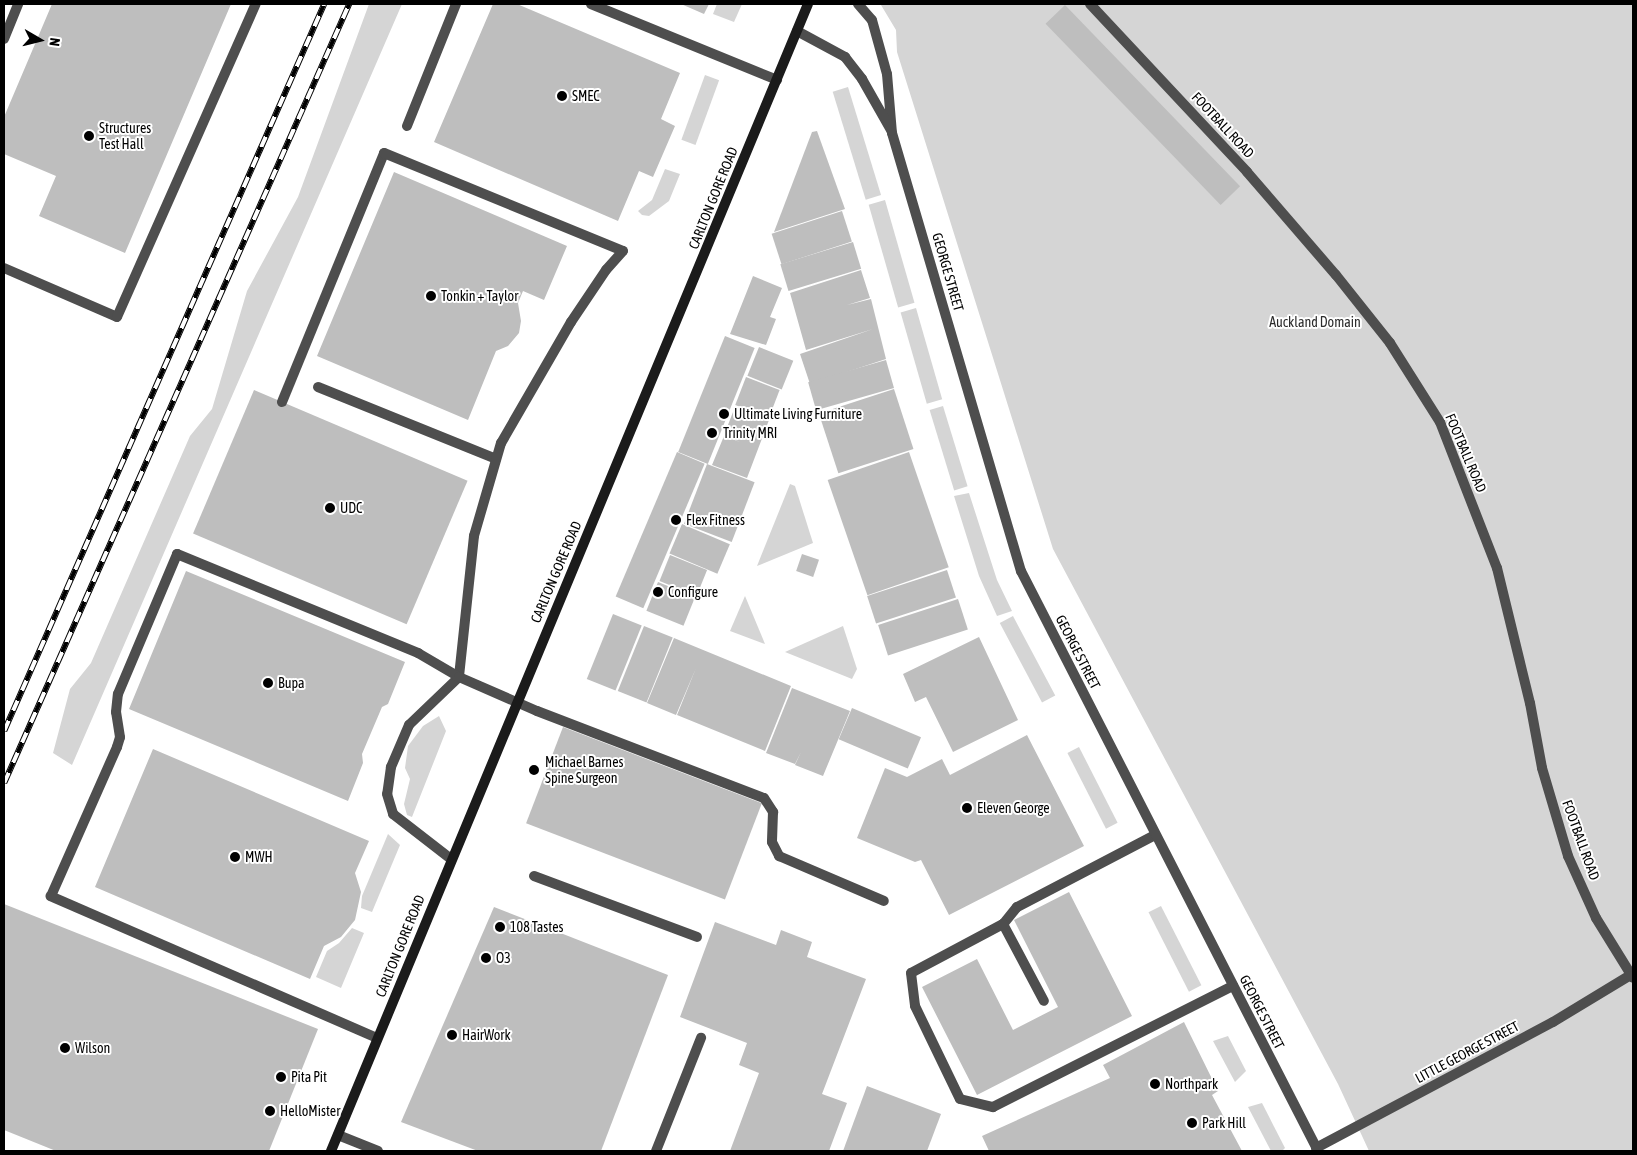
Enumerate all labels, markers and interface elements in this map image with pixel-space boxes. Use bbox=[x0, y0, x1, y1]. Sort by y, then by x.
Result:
north arrow bbox=[15, 15, 65, 65]
text: N bbox=[46, 37, 63, 47]
place label: SMEC bbox=[572, 88, 600, 104]
street label: FOOTBALL ROAD bbox=[1188, 89, 1258, 161]
marker: SMEC bbox=[556, 90, 568, 102]
place label: Structures Test Hall bbox=[99, 120, 151, 152]
marker: Structures Test Hall bbox=[83, 130, 95, 142]
street label: CARLTON GORE ROAD bbox=[685, 144, 741, 252]
street label: GEORGE STREET bbox=[929, 231, 967, 313]
place label: Tonkin + Taylor bbox=[441, 288, 518, 304]
marker: Tonkin + Taylor bbox=[425, 290, 437, 302]
park label: Auckland Domain bbox=[1269, 314, 1361, 330]
place label: Ultimate Living Furniture bbox=[734, 406, 862, 422]
marker: Ultimate Living Furniture bbox=[718, 408, 730, 420]
street label: FOOTBALL ROAD bbox=[1442, 411, 1490, 495]
place label: Trinity MRI bbox=[723, 425, 777, 441]
marker: Trinity MRI bbox=[705, 426, 719, 440]
place label: UDC bbox=[340, 500, 362, 516]
marker: UDC bbox=[324, 502, 336, 514]
place label: Flex Fitness bbox=[686, 512, 745, 528]
marker: Flex Fitness bbox=[670, 514, 682, 526]
street label: CARLTON GORE ROAD bbox=[527, 519, 585, 625]
place label: Configure bbox=[668, 584, 718, 600]
marker: Configure bbox=[652, 586, 664, 598]
street label: GEORGE STREET bbox=[1052, 612, 1104, 692]
place label: Bupa bbox=[278, 675, 305, 691]
marker: Bupa bbox=[262, 677, 274, 689]
place label: Michael Barnes Spine Surgeon bbox=[545, 754, 623, 786]
marker: Michael Barnes Spine Surgeon bbox=[527, 763, 541, 777]
street label: FOOTBALL ROAD bbox=[1559, 798, 1603, 882]
place label: Eleven George bbox=[977, 800, 1050, 816]
marker: Eleven George bbox=[961, 802, 973, 814]
place label: MWH bbox=[245, 849, 273, 865]
marker: MWH bbox=[229, 851, 241, 863]
street label: CARLTON GORE ROAD bbox=[372, 892, 428, 1000]
place label: 108 Tastes bbox=[510, 919, 563, 935]
marker: 108 Tastes bbox=[494, 921, 506, 933]
place label: O3 bbox=[496, 950, 511, 966]
marker: O3 bbox=[480, 952, 492, 964]
street label: GEORGE STREET bbox=[1236, 972, 1288, 1052]
street label: LITTLE GEORGE STREET bbox=[1412, 1017, 1522, 1087]
place label: HairWork bbox=[462, 1027, 511, 1043]
marker: HairWork bbox=[446, 1029, 458, 1041]
place label: Wilson bbox=[75, 1040, 110, 1056]
marker: Wilson bbox=[59, 1042, 71, 1054]
place label: Pita Pit bbox=[291, 1069, 327, 1085]
marker: Pita Pit bbox=[275, 1071, 287, 1083]
place label: Northpark bbox=[1165, 1076, 1218, 1092]
marker: Northpark bbox=[1149, 1078, 1161, 1090]
place label: HelloMister bbox=[280, 1103, 340, 1119]
marker: HelloMister bbox=[264, 1105, 276, 1117]
place label: Park Hill bbox=[1202, 1115, 1246, 1131]
marker: Park Hill bbox=[1186, 1117, 1198, 1129]

